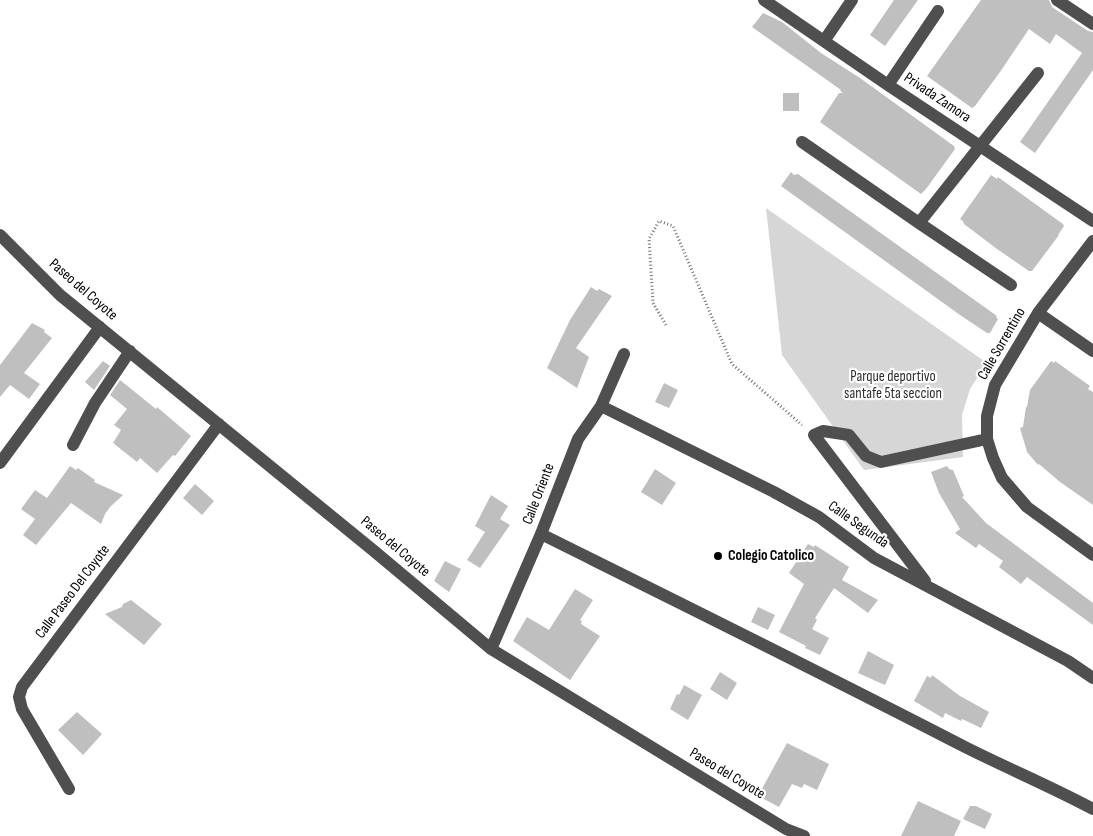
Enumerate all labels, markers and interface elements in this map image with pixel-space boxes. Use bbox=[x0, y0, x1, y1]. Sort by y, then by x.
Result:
street label: Privada Zamora bbox=[900, 69, 974, 127]
street label: Paseo del Coyote bbox=[45, 255, 121, 325]
street label: Calle Sorrentino bbox=[974, 305, 1030, 383]
park label: Parque deportivo santafe 5ta seccion bbox=[844, 368, 942, 403]
street label: Calle Oriente bbox=[519, 461, 559, 527]
street label: Calle Segunda bbox=[824, 498, 892, 552]
street label: Paseo del Coyote bbox=[357, 513, 433, 581]
street label: Calle Paseo Del Coyote bbox=[32, 541, 114, 643]
place label: Colegio Catolico bbox=[728, 547, 814, 565]
marker: Colegio Catolico bbox=[712, 550, 724, 562]
street label: Paseo del Coyote bbox=[686, 744, 768, 804]

